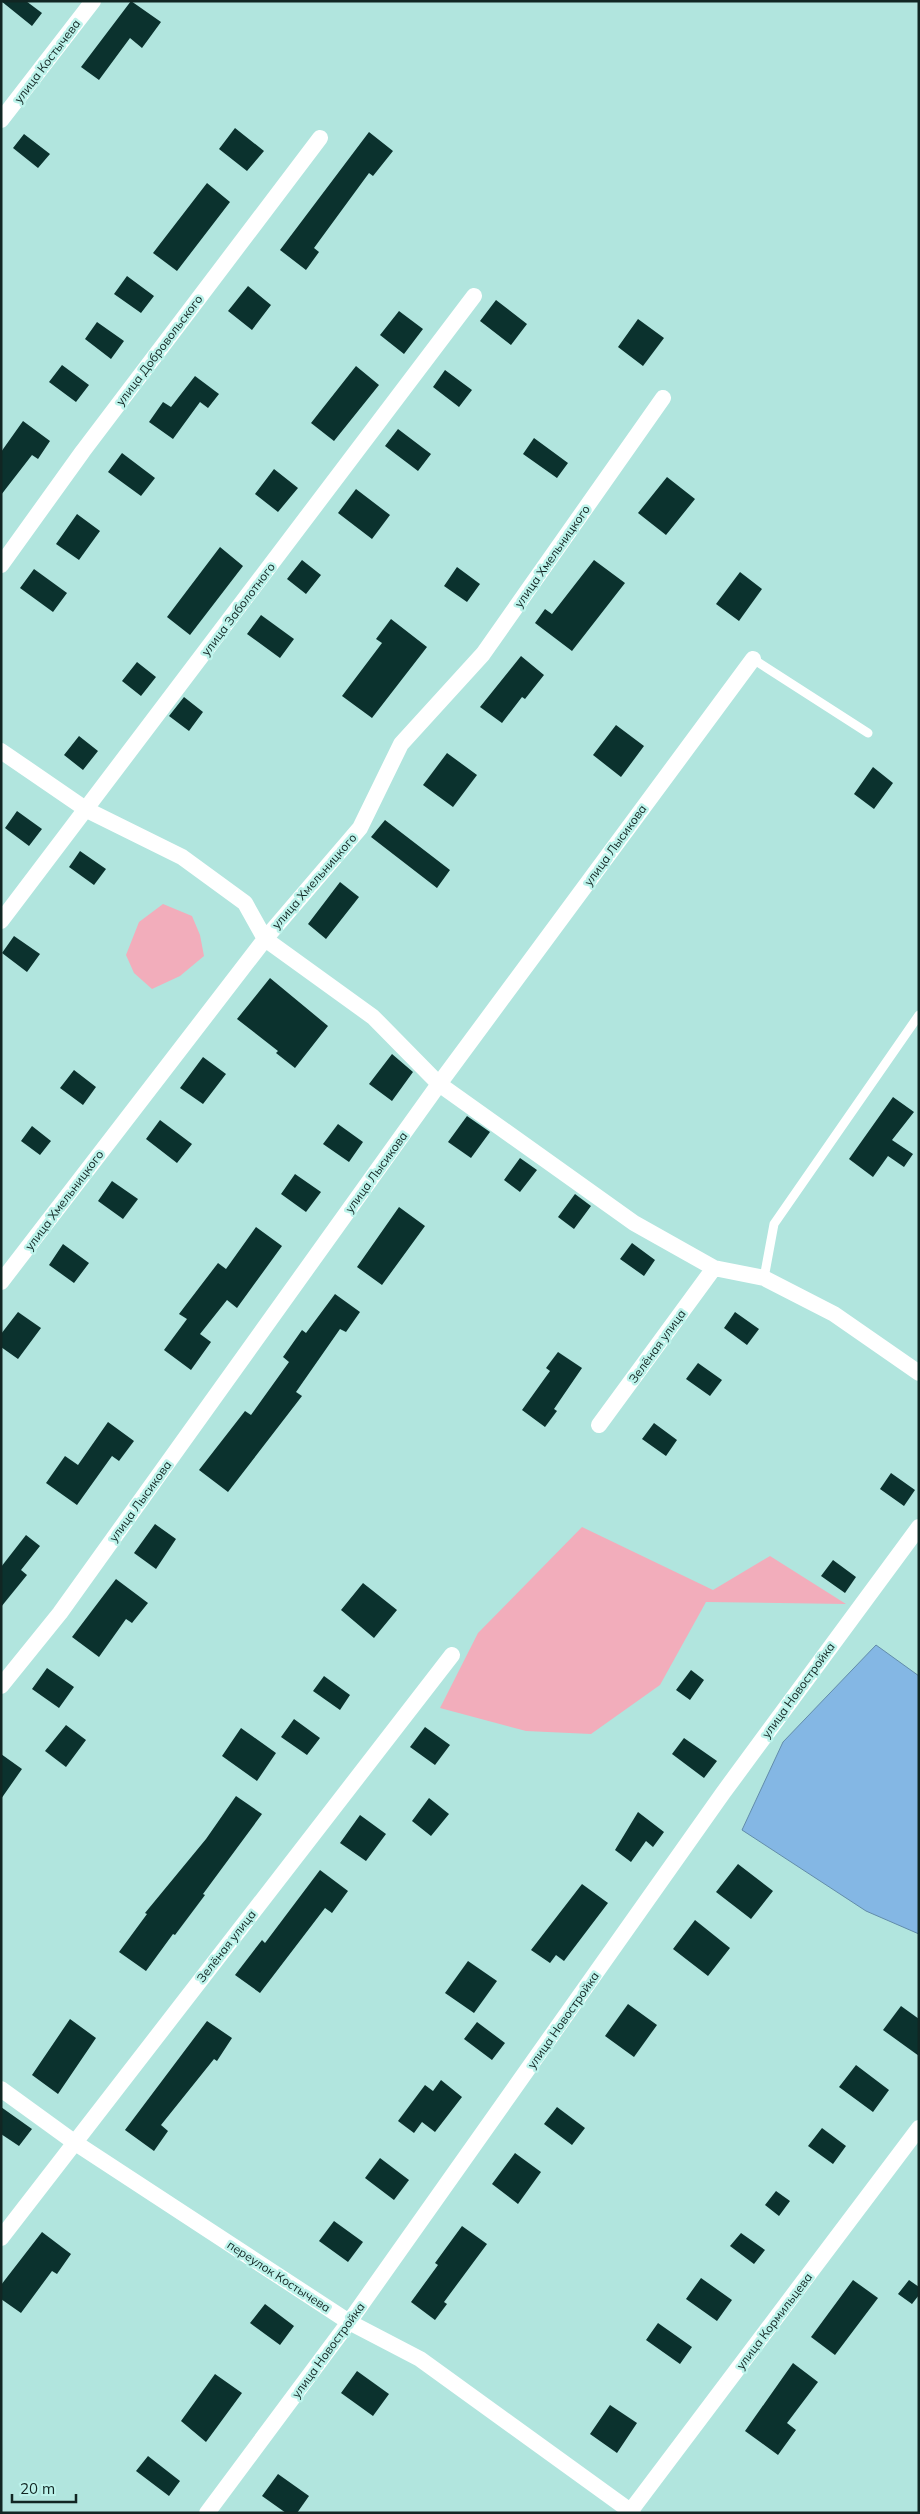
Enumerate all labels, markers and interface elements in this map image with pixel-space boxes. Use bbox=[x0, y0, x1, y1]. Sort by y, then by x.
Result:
street label: улица Костычева bbox=[11, 16, 83, 106]
street label: улица Добровольского bbox=[112, 292, 206, 408]
street label: улица Хмельницкого bbox=[511, 502, 593, 610]
street label: улица Заболотного bbox=[198, 559, 278, 659]
street label: улица Лысикова bbox=[580, 801, 650, 889]
street label: улица Хмельницкого bbox=[268, 830, 360, 932]
street label: улица Лысикова bbox=[341, 1128, 411, 1216]
street label: улица Хмельницкого bbox=[21, 1147, 107, 1253]
street label: Зелёная улица bbox=[625, 1306, 689, 1386]
street label: улица Лысикова bbox=[105, 1457, 175, 1545]
street label: улица Новостройка bbox=[758, 1639, 838, 1741]
street label: Зелёная улица bbox=[193, 1907, 259, 1985]
street label: улица Новостройка bbox=[524, 1969, 602, 2071]
street label: переулок Костычева bbox=[225, 2237, 333, 2315]
street label: улица Кормильцева bbox=[733, 2270, 815, 2372]
street label: улица Новостройка bbox=[288, 2299, 368, 2401]
scale bar bbox=[12, 2472, 76, 2504]
text: 20 m bbox=[20, 2479, 55, 2498]

